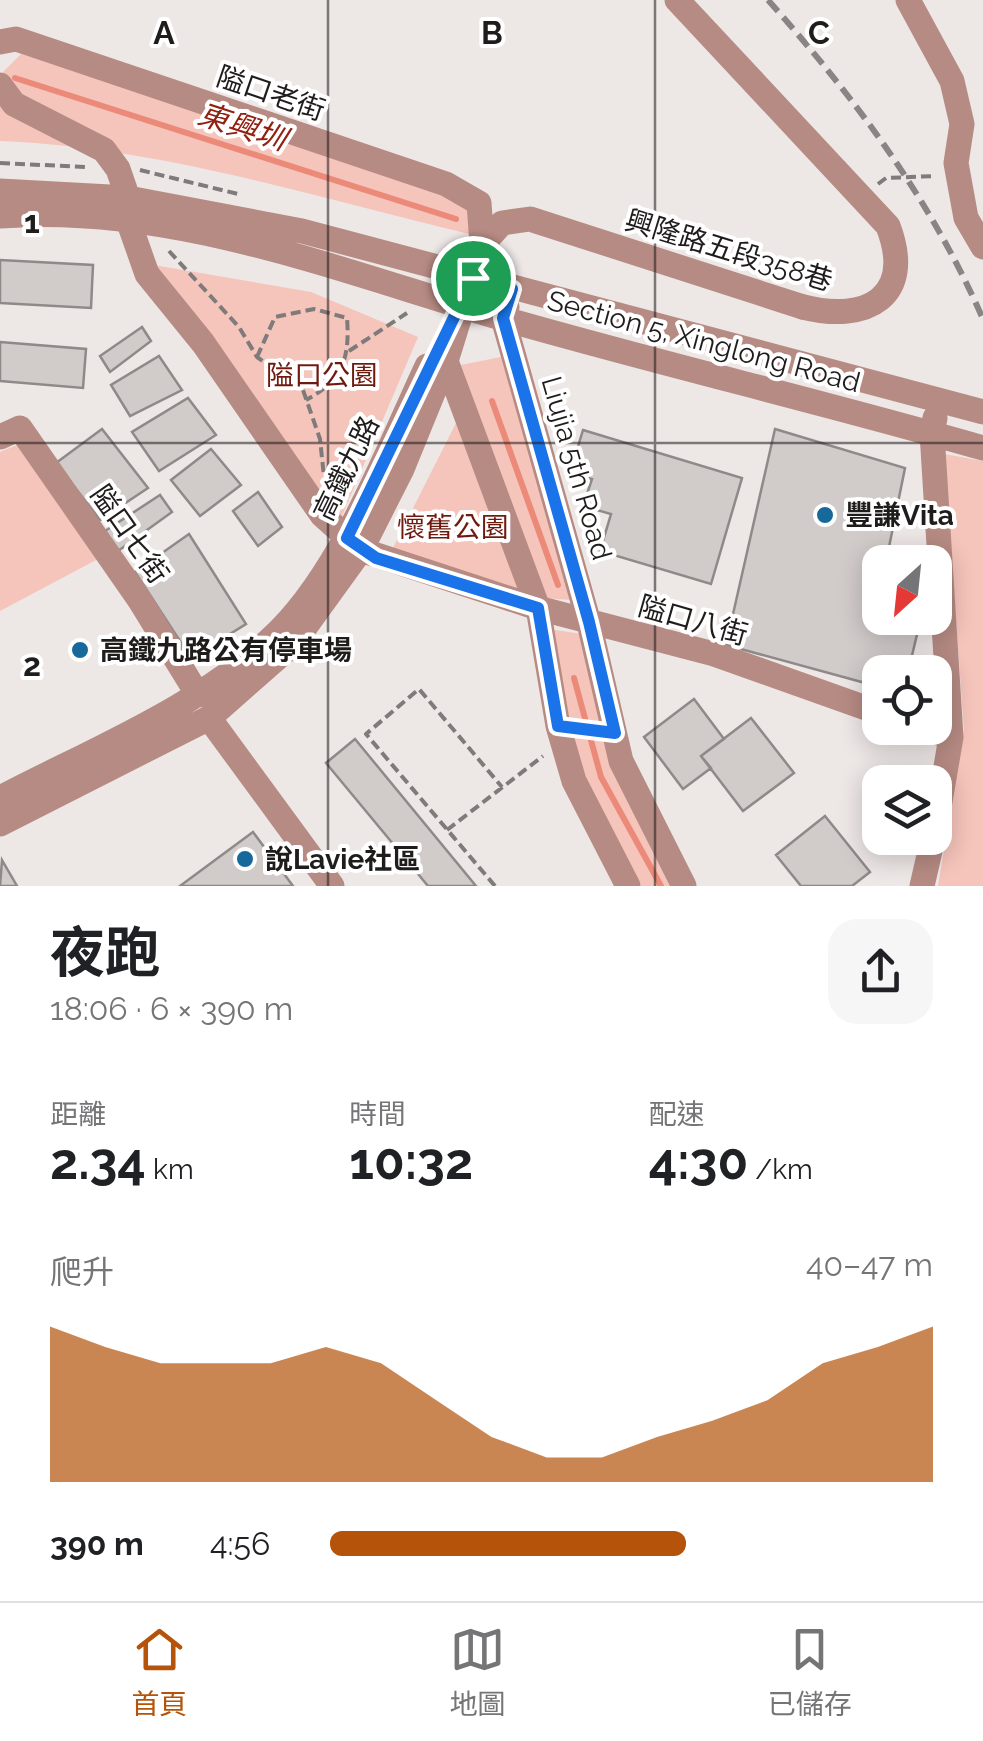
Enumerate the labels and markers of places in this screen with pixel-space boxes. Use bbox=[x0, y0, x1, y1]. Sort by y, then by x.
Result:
pin bbox=[431, 236, 516, 321]
place label: 豐謙Vita bbox=[845, 499, 954, 532]
marker: 豐謙Vita bbox=[814, 504, 836, 526]
place label: 高鐵九路公有停車場 bbox=[100, 634, 352, 667]
marker: 高鐵九路公有停車場 bbox=[69, 639, 91, 661]
place label: 說Lavie社區 bbox=[265, 843, 420, 876]
marker: 說Lavie社區 bbox=[234, 848, 256, 870]

